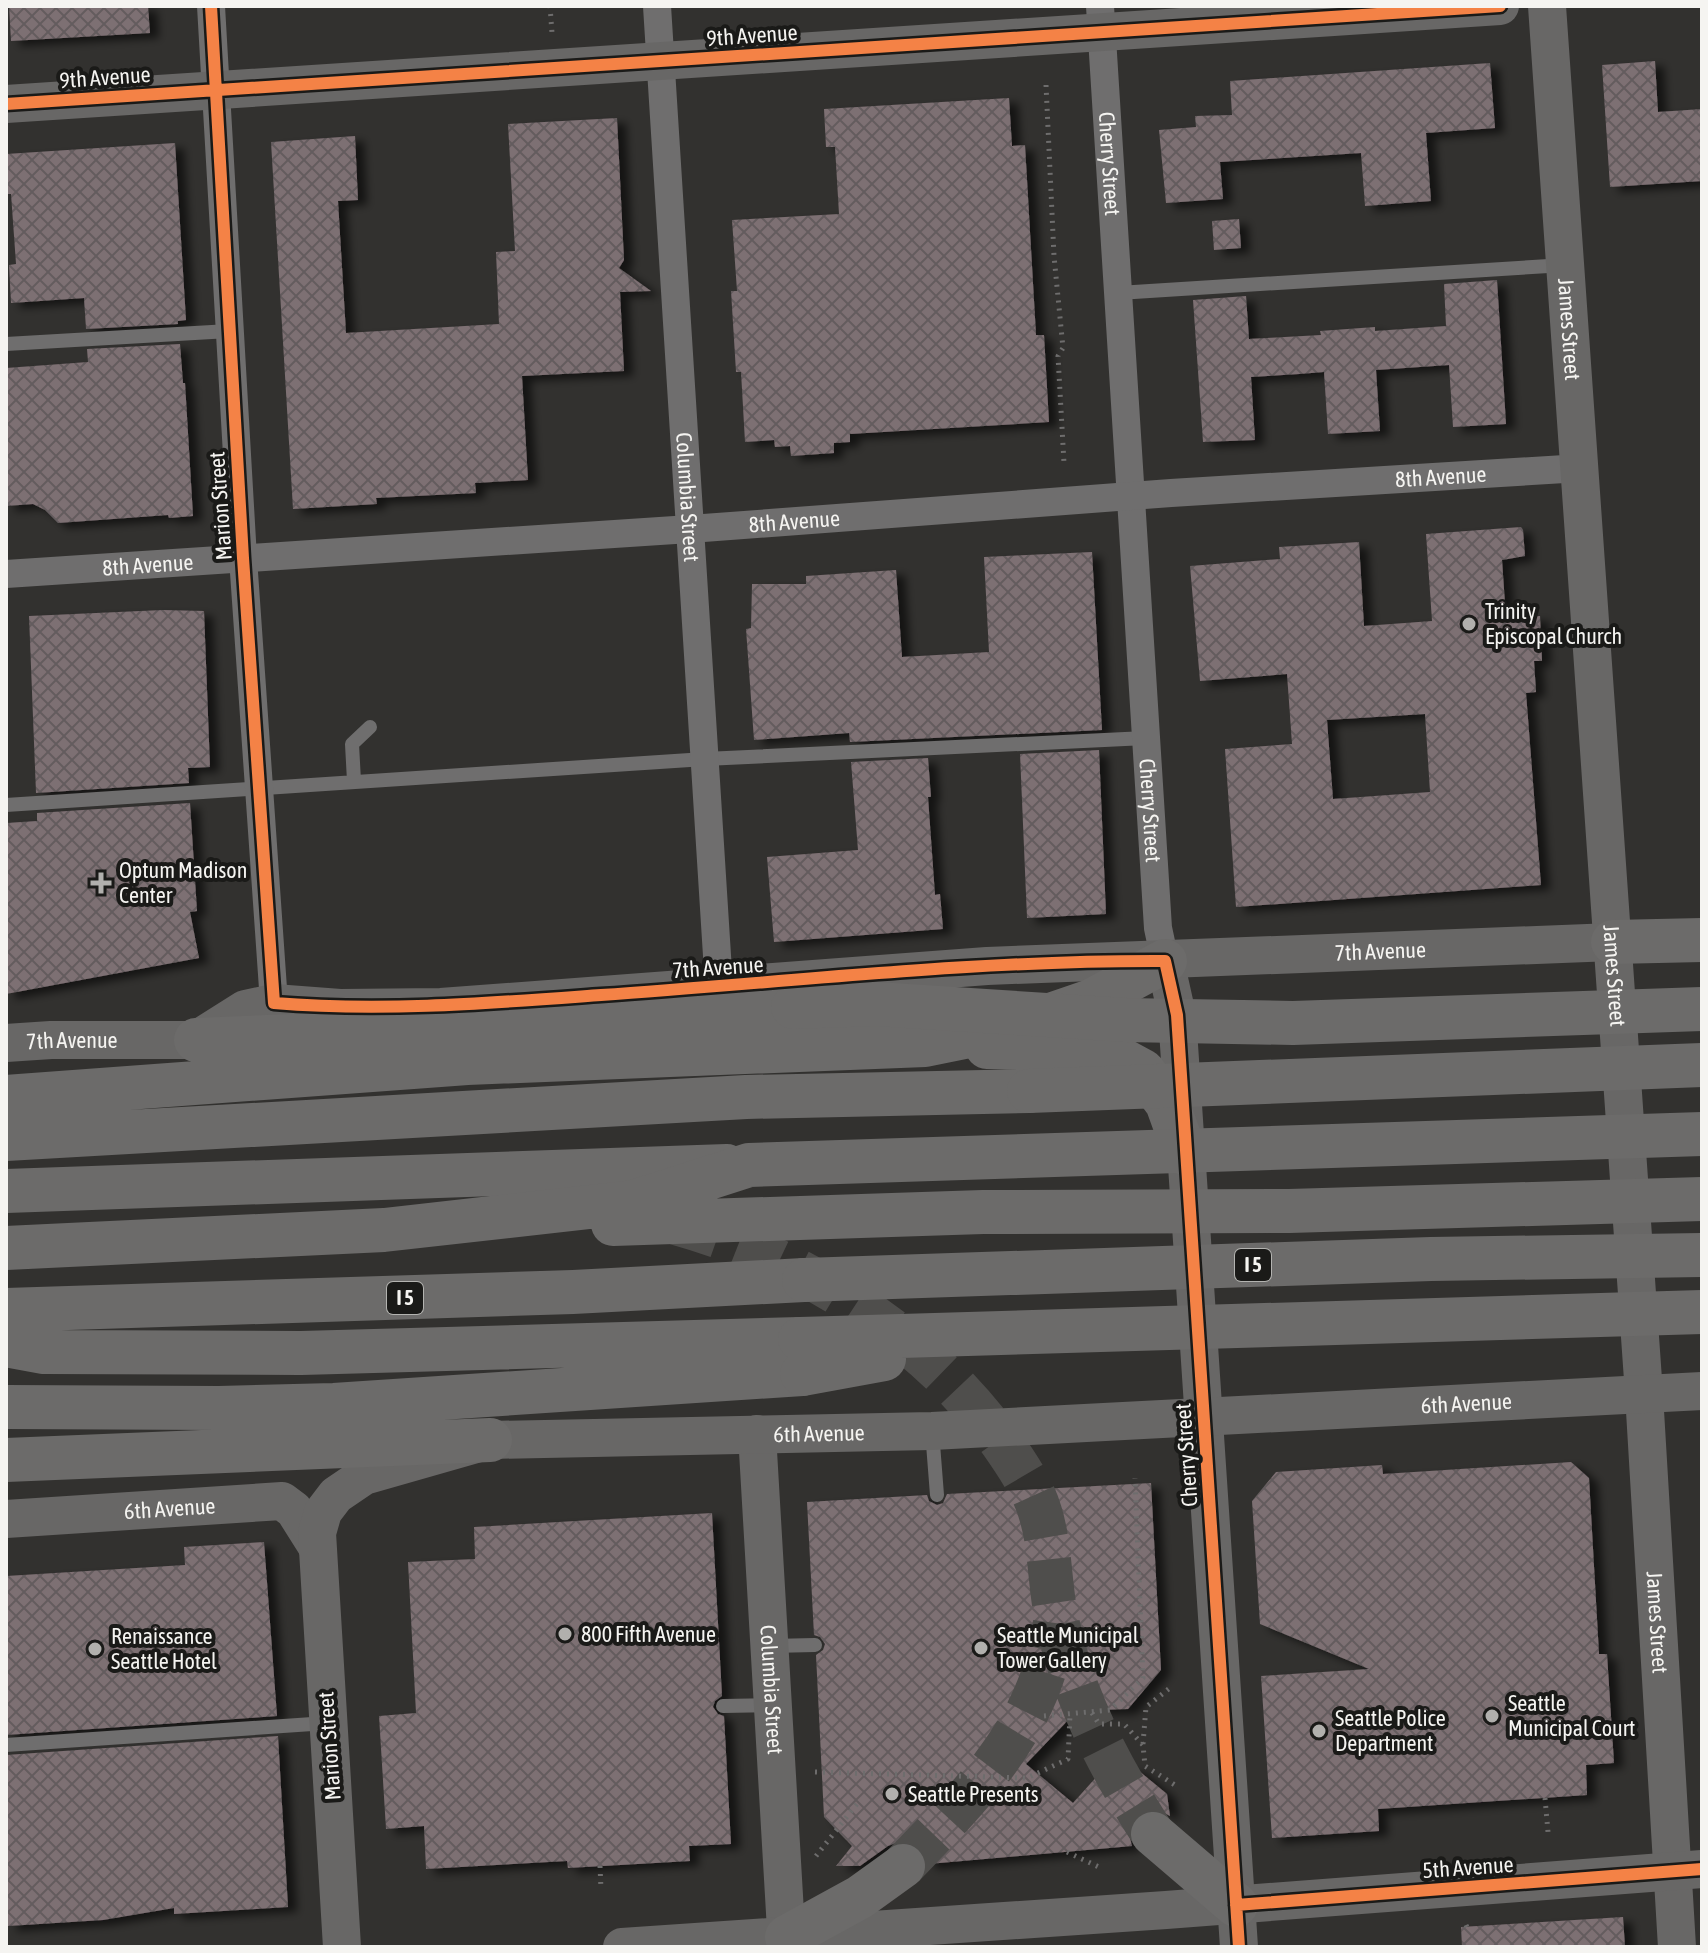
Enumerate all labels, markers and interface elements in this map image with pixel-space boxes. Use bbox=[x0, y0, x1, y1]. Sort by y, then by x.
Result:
street label: 9th Avenue bbox=[706, 19, 798, 51]
street label: 9th Avenue bbox=[59, 61, 151, 93]
street label: Cherry Street bbox=[1094, 111, 1126, 216]
street label: James Street bbox=[1553, 277, 1586, 381]
street label: Columbia Street bbox=[671, 432, 705, 563]
street label: Marion Street bbox=[203, 451, 237, 561]
street label: 8th Avenue bbox=[1394, 461, 1487, 492]
street label: 8th Avenue bbox=[748, 505, 841, 538]
street label: 8th Avenue bbox=[101, 549, 194, 581]
place label: Trinity Episcopal Church bbox=[1485, 598, 1622, 649]
marker: Trinity Episcopal Church bbox=[1460, 615, 1478, 633]
street label: Cherry Street bbox=[1134, 758, 1167, 863]
place label: Optum Madison Center bbox=[119, 857, 247, 908]
marker: Optum Madison Center bbox=[90, 872, 112, 894]
street label: James Street bbox=[1598, 924, 1631, 1028]
street label: 7th Avenue bbox=[1334, 936, 1426, 966]
street label: 7th Avenue bbox=[672, 951, 764, 983]
street label: 7th Avenue bbox=[25, 1027, 118, 1055]
road number: I 5 bbox=[1235, 1249, 1271, 1281]
road number: I 5 bbox=[387, 1282, 423, 1314]
street label: 6th Avenue bbox=[1420, 1388, 1513, 1419]
street label: Cherry Street bbox=[1169, 1402, 1203, 1508]
street label: 6th Avenue bbox=[773, 1419, 865, 1447]
street label: 6th Avenue bbox=[123, 1492, 216, 1524]
street label: James Street bbox=[1642, 1570, 1674, 1674]
place label: 800 Fifth Avenue bbox=[581, 1621, 716, 1647]
place label: Seattle Municipal Tower Gallery bbox=[997, 1622, 1139, 1673]
place label: Renaissance Seattle Hotel bbox=[111, 1623, 217, 1674]
street label: Columbia Street bbox=[755, 1624, 789, 1755]
marker: 800 Fifth Avenue bbox=[556, 1625, 574, 1643]
marker: Seattle Municipal Tower Gallery bbox=[972, 1639, 990, 1657]
marker: Renaissance Seattle Hotel bbox=[86, 1640, 104, 1658]
place label: Seattle Municipal Court bbox=[1508, 1690, 1635, 1741]
street label: Marion Street bbox=[312, 1691, 346, 1801]
place label: Seattle Police Department bbox=[1335, 1705, 1446, 1756]
marker: Seattle Municipal Court bbox=[1483, 1707, 1501, 1725]
marker: Seattle Police Department bbox=[1310, 1722, 1328, 1740]
place label: Seattle Presents bbox=[908, 1781, 1039, 1807]
marker: Seattle Presents bbox=[883, 1785, 901, 1803]
street label: 5th Avenue bbox=[1422, 1851, 1514, 1883]

